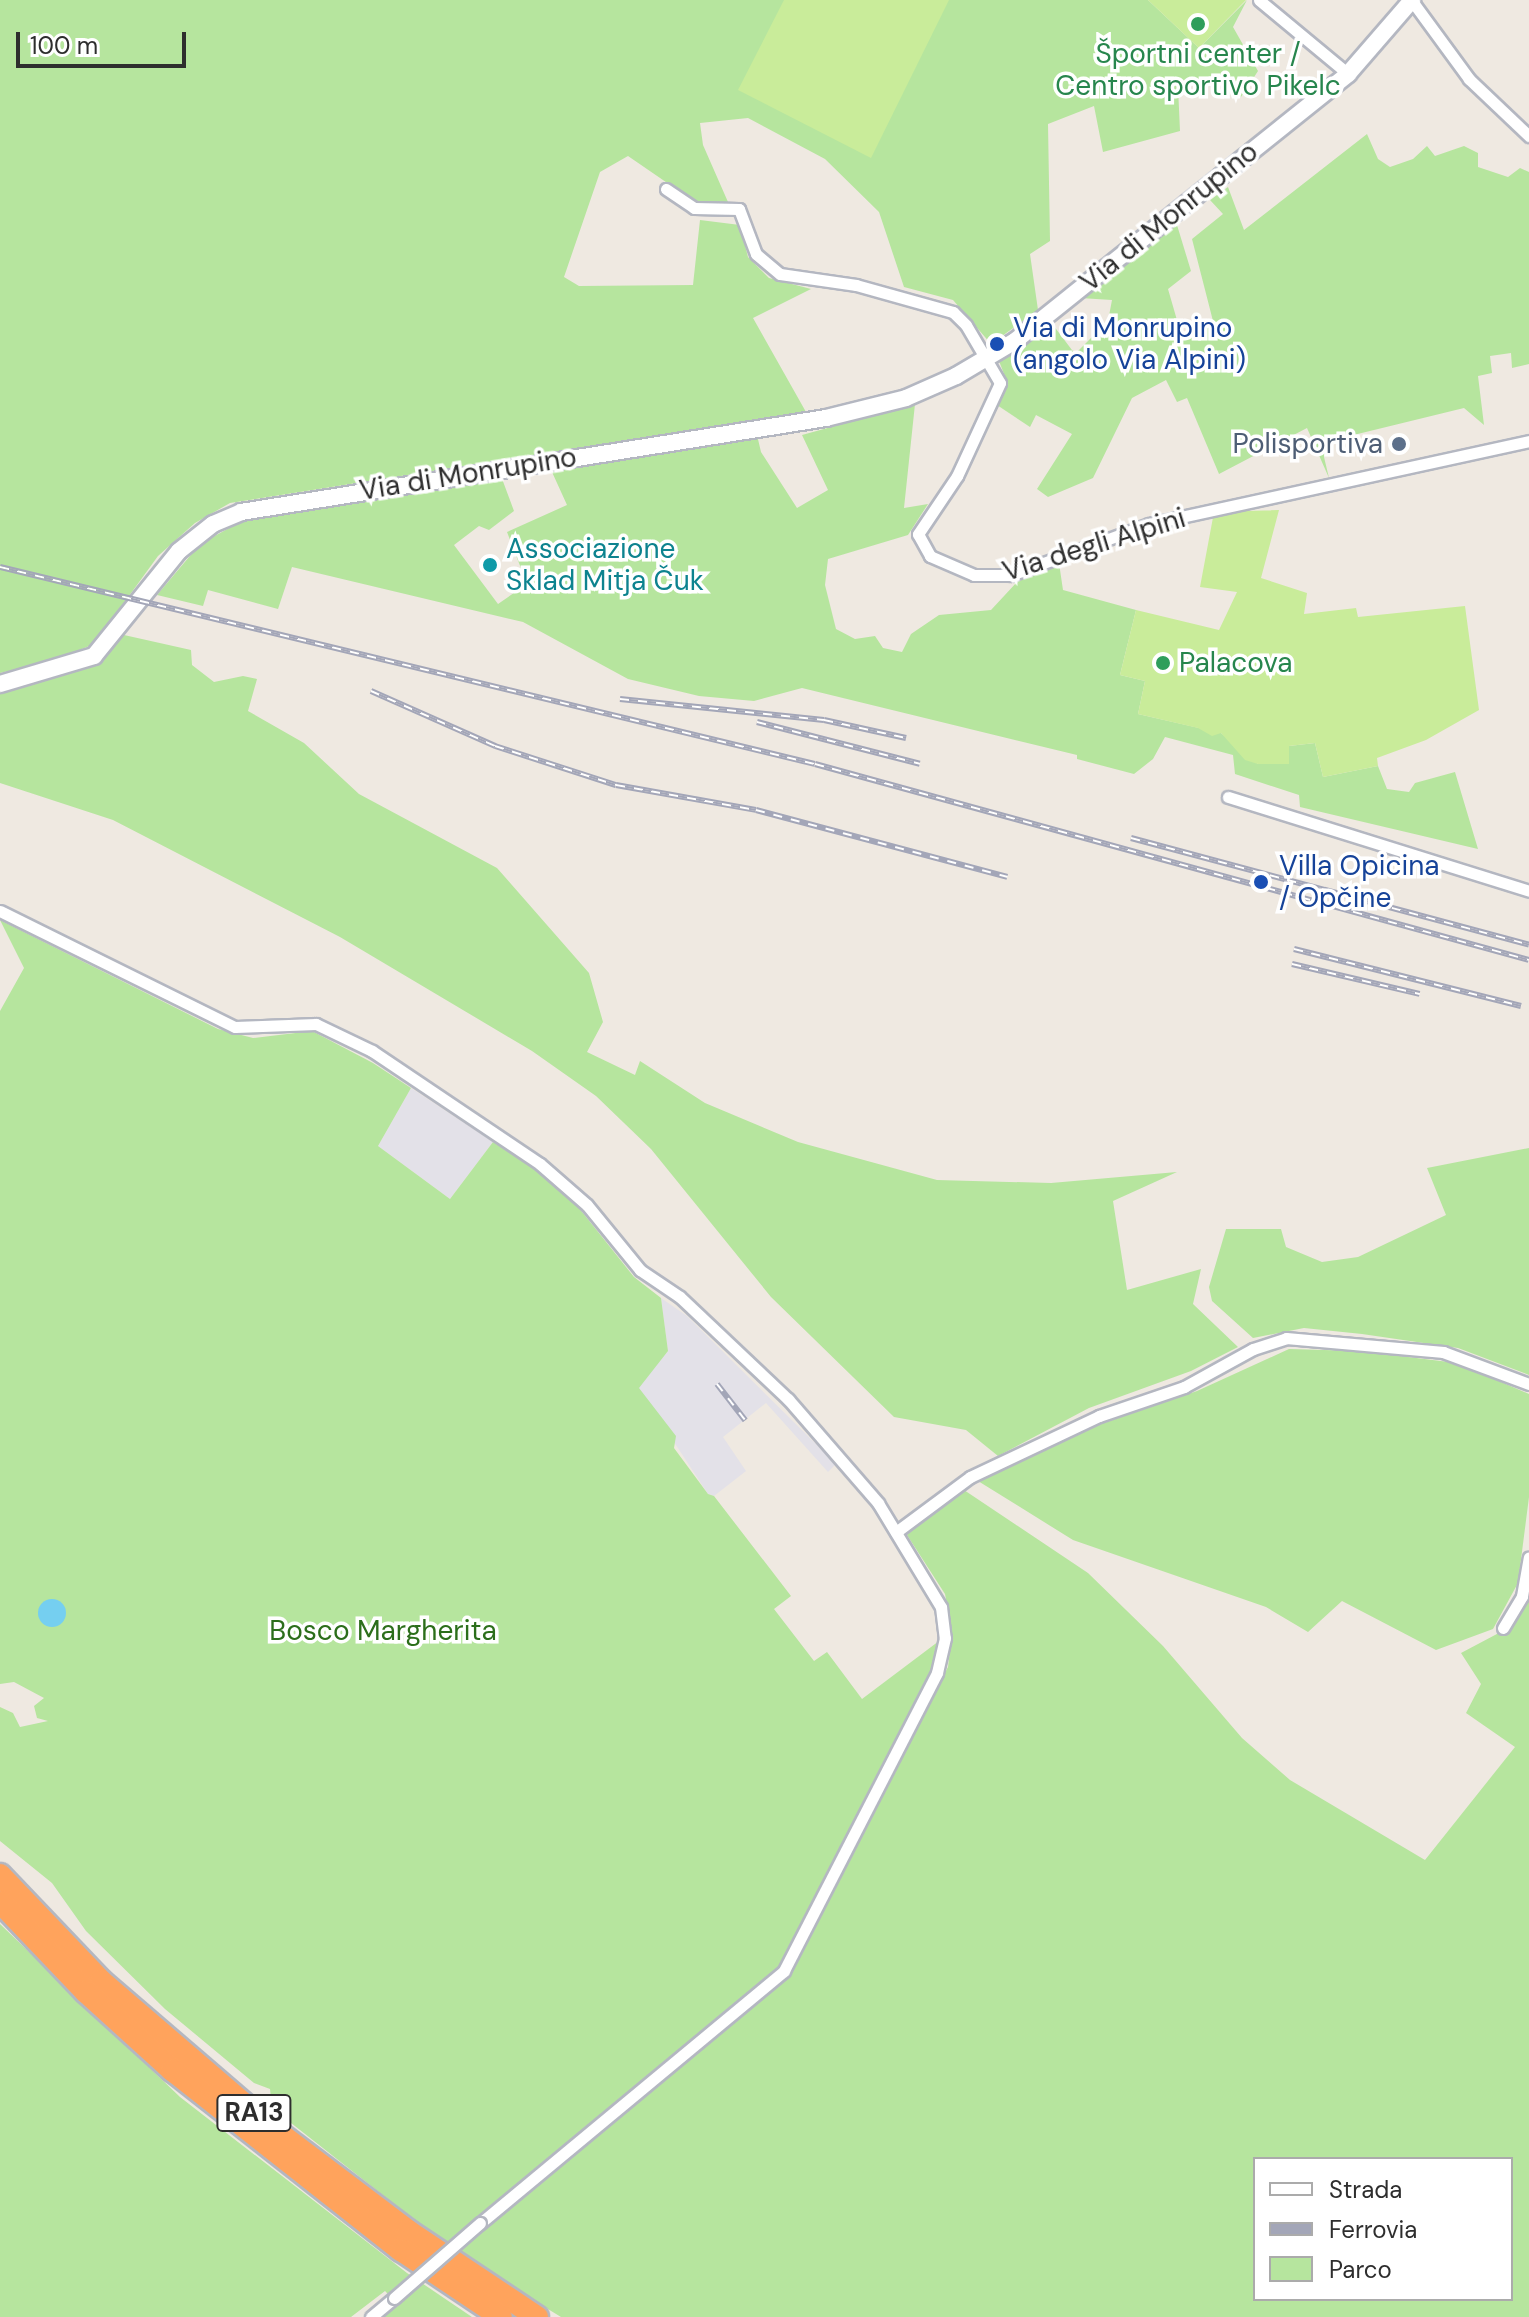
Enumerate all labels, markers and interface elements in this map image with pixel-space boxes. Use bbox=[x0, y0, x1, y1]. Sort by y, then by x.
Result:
marker: Športni center / Centro sportivo Pikelc bbox=[1189, 15, 1207, 33]
scale bar bbox=[20, 16, 190, 66]
text: 100 m bbox=[30, 30, 98, 61]
place label: Športni center / Centro sportivo Pikelc bbox=[1055, 37, 1341, 103]
street label: Via di Monrupino bbox=[1073, 135, 1265, 299]
place label: Via di Monrupino (angolo Via Alpini) bbox=[1013, 311, 1246, 377]
marker: Via di Monrupino (angolo Via Alpini) bbox=[988, 335, 1006, 353]
place label: Polisportiva bbox=[1232, 427, 1383, 461]
marker: Polisportiva bbox=[1390, 435, 1408, 453]
street label: Via di Monrupino bbox=[357, 440, 579, 508]
street label: Via degli Alpini bbox=[999, 501, 1189, 589]
place label: Associazione Sklad Mitja Čuk bbox=[506, 532, 704, 598]
marker: Associazione Sklad Mitja Čuk bbox=[481, 556, 499, 574]
place label: Palacova bbox=[1179, 646, 1293, 680]
marker: Palacova bbox=[1154, 654, 1172, 672]
place label: Villa Opicina / Opčine bbox=[1279, 849, 1440, 915]
marker: Villa Opicina / Opčine bbox=[1250, 871, 1272, 893]
park label: Bosco Margherita bbox=[269, 1614, 497, 1648]
road number: RA13 bbox=[216, 2091, 292, 2135]
legend bbox=[1253, 2157, 1513, 2301]
text: Strada bbox=[1329, 2174, 1402, 2205]
text: Ferrovia bbox=[1329, 2214, 1417, 2245]
text: Parco bbox=[1329, 2254, 1392, 2285]

